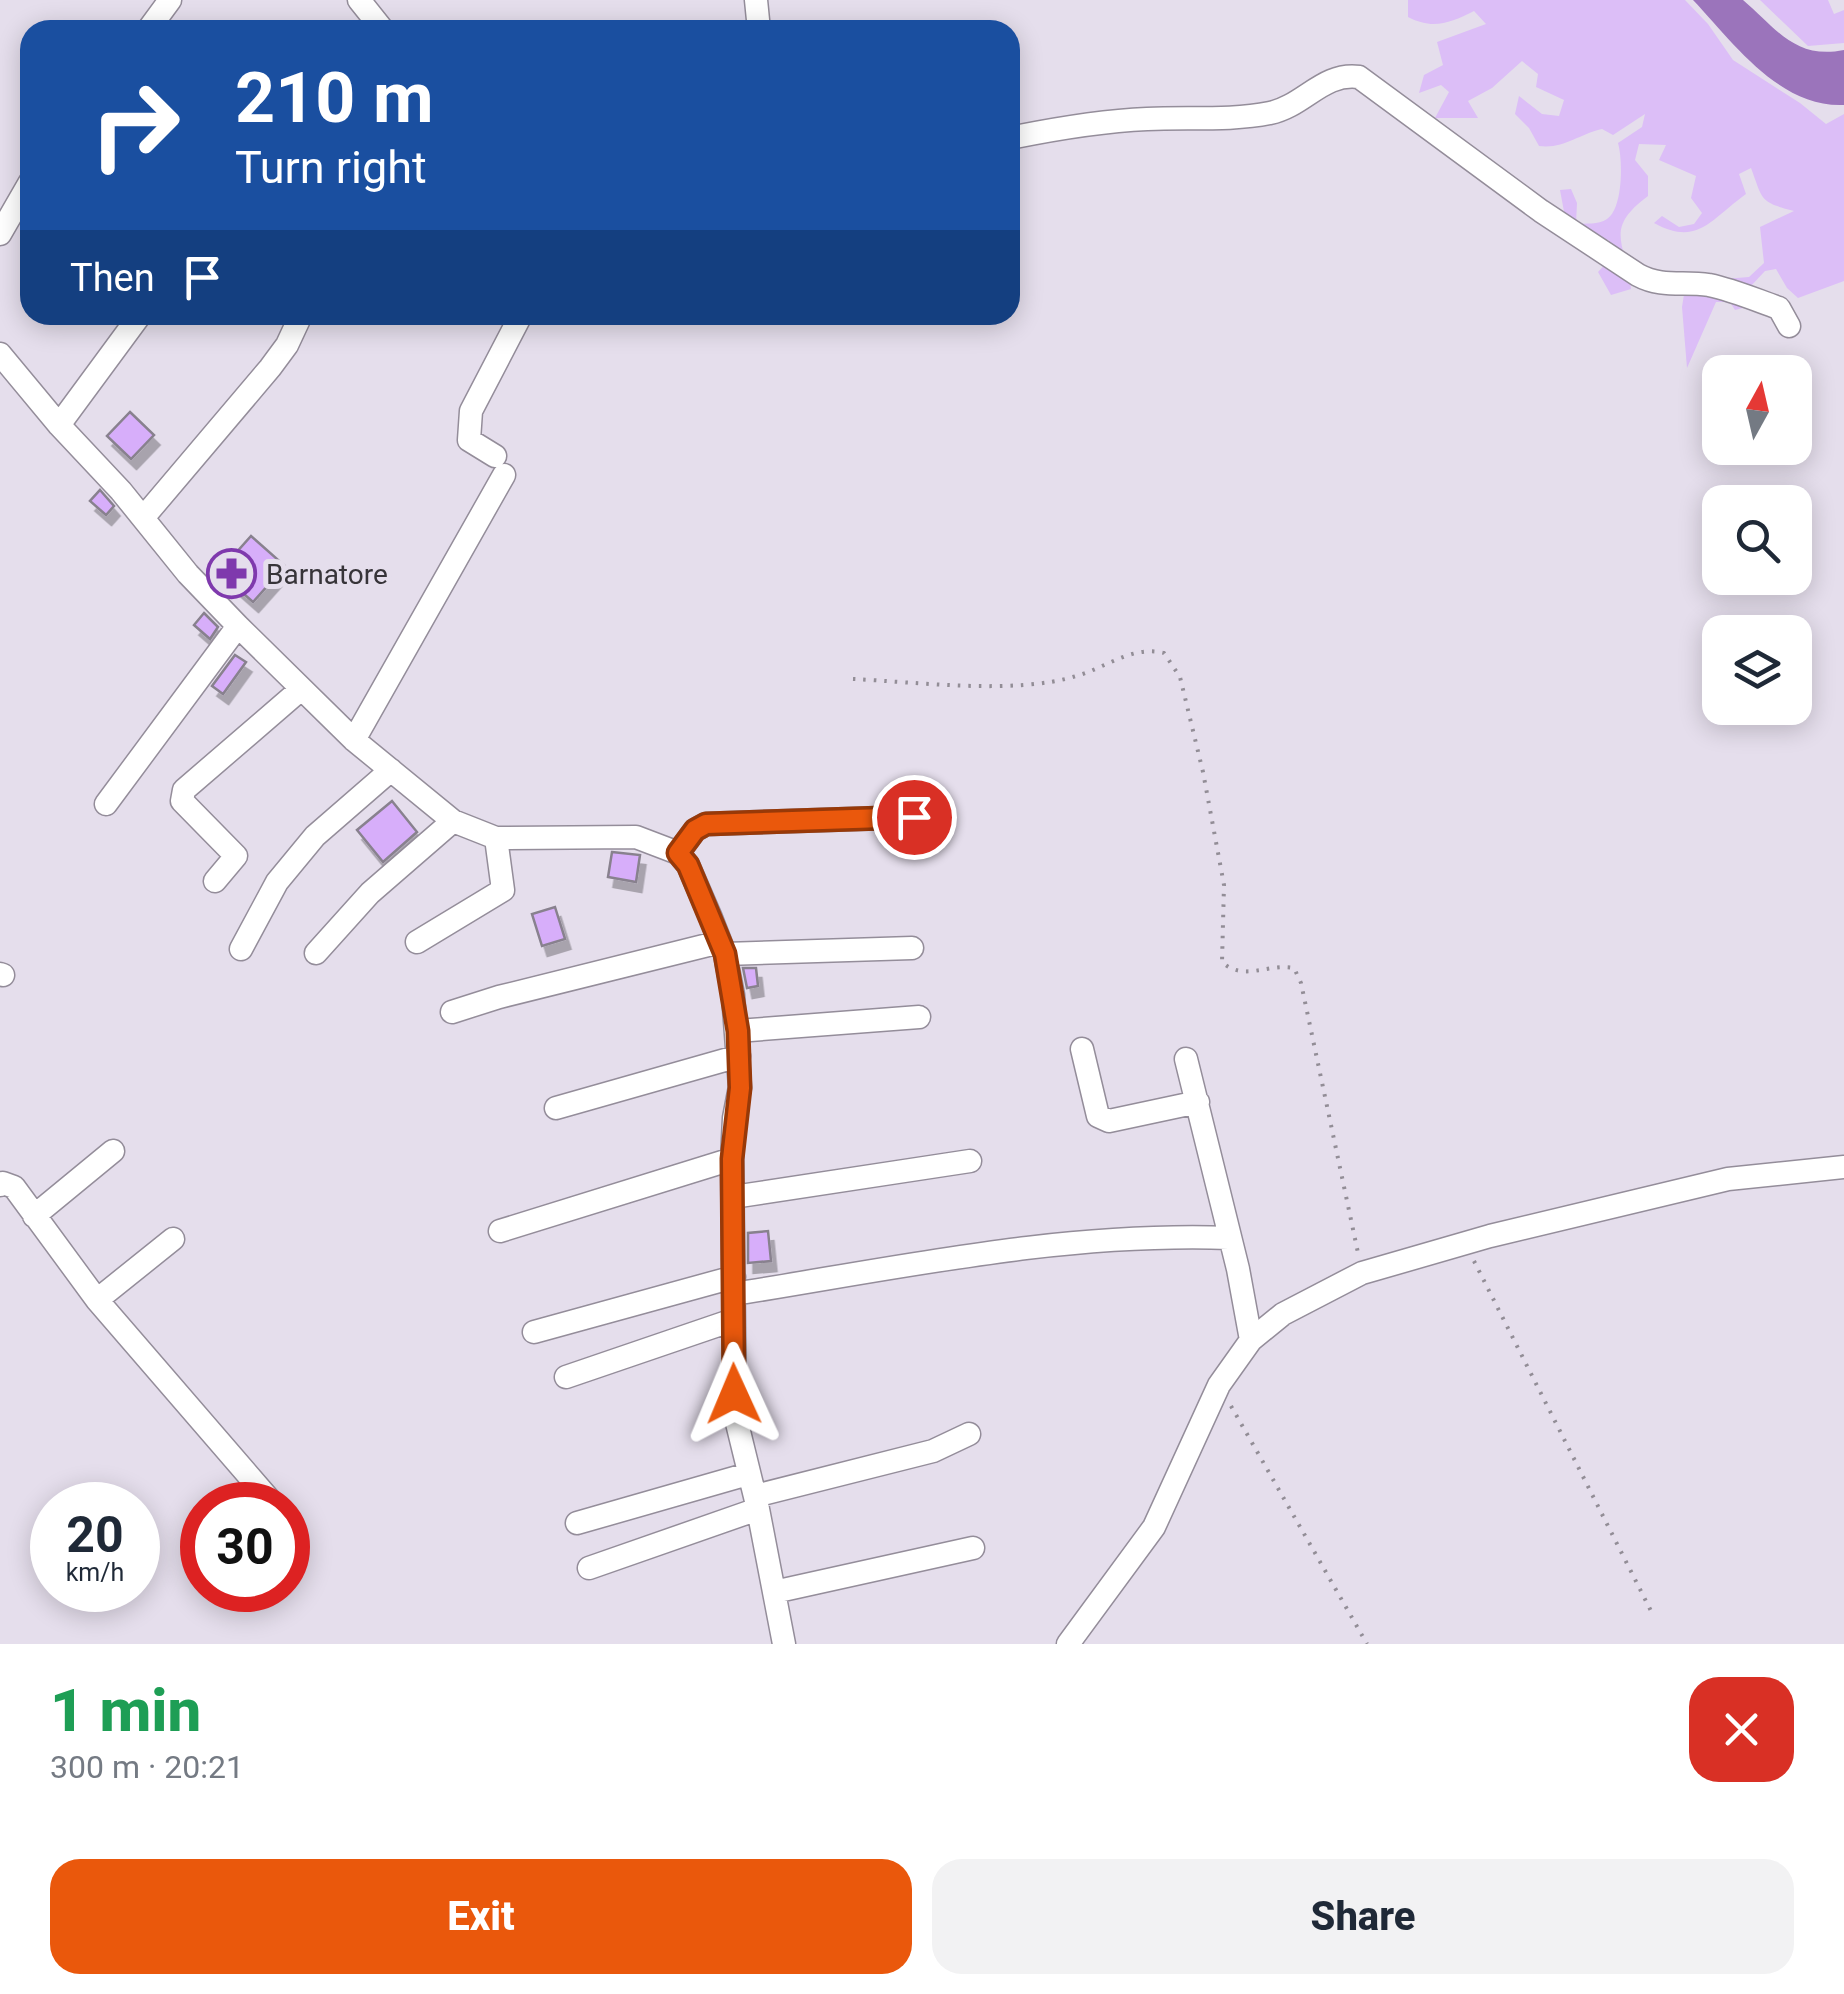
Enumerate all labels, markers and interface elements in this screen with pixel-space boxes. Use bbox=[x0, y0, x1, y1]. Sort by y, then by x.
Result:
text: 210 m bbox=[235, 57, 434, 139]
icon: right bbox=[70, 60, 200, 190]
text: Turn right bbox=[235, 141, 427, 194]
icon: arrive bbox=[175, 250, 230, 305]
text: Then bbox=[70, 256, 155, 300]
north arrow bbox=[1702, 355, 1812, 465]
map controls bbox=[1702, 355, 1812, 725]
button: search bbox=[1702, 485, 1812, 595]
pharmacy icon: Barnatore bbox=[205, 548, 257, 600]
place label: Barnatore bbox=[266, 558, 388, 591]
button: layers bbox=[1702, 615, 1812, 725]
pin bbox=[872, 775, 957, 860]
icon: arrive bbox=[887, 790, 942, 845]
position arrow bbox=[682, 1342, 786, 1446]
speed limit sign: 30 bbox=[180, 1482, 310, 1612]
text: 20 bbox=[66, 1506, 124, 1564]
text: km/h bbox=[66, 1558, 124, 1587]
text: 1 min bbox=[50, 1675, 201, 1746]
button: close bbox=[1689, 1677, 1794, 1782]
text: 300 m · 20:21 bbox=[50, 1748, 244, 1786]
button: Exit bbox=[50, 1859, 912, 1974]
button: Share bbox=[932, 1859, 1794, 1974]

